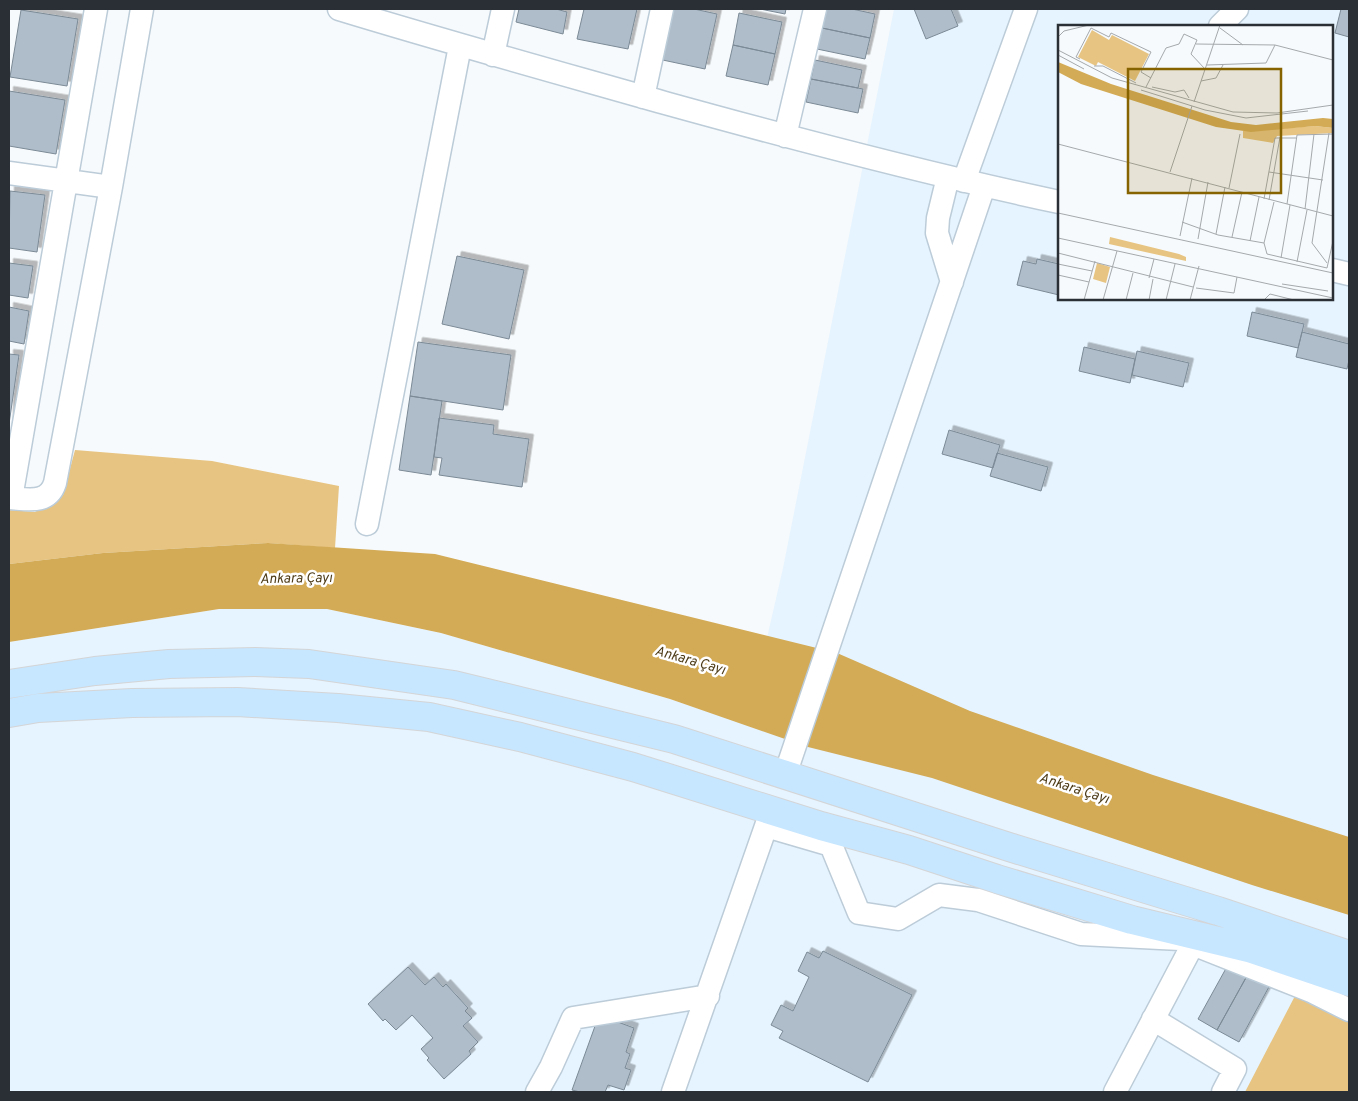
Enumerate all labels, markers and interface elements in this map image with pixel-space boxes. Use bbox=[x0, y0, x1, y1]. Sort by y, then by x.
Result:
inset map bbox=[1058, 25, 1333, 300]
water label: Ankara Çayı bbox=[260, 570, 333, 588]
water label: Ankara Çayı bbox=[653, 643, 728, 679]
water label: Ankara Çayı bbox=[1037, 770, 1112, 808]

